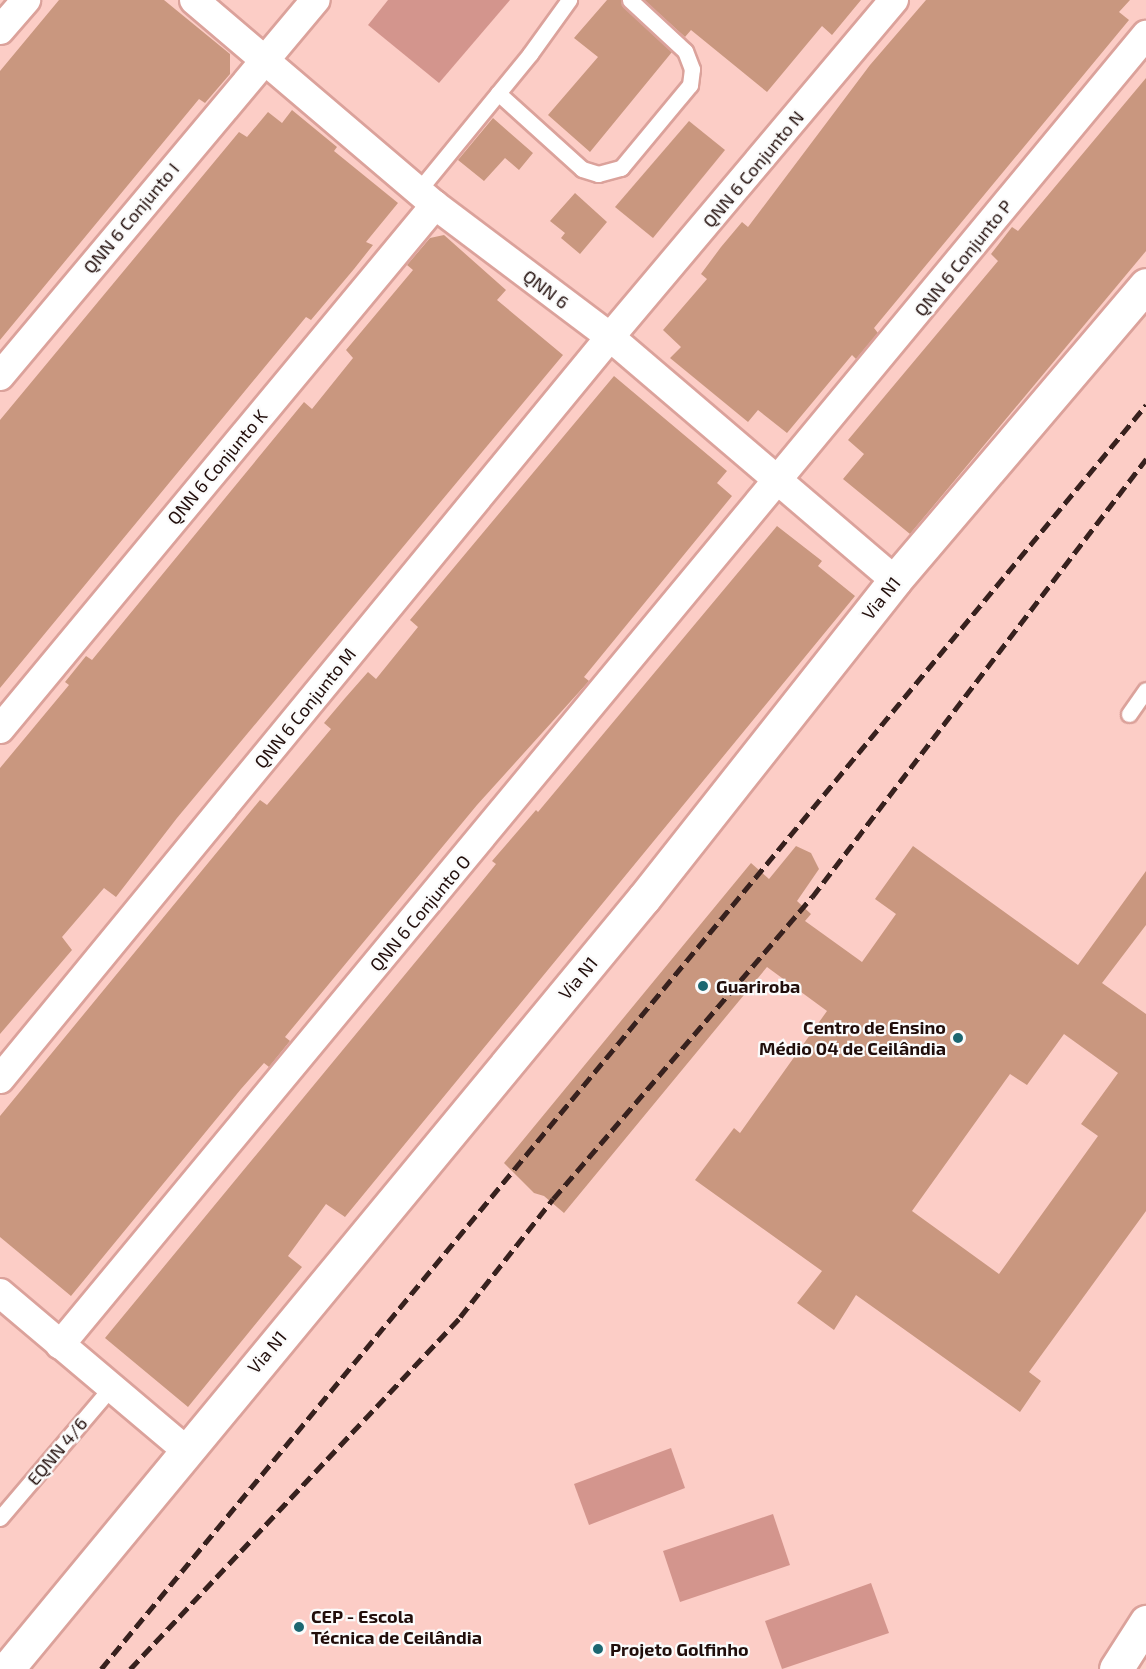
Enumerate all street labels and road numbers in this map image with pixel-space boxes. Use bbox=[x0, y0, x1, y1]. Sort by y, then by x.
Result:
street label: QNN 6 Conjunto N bbox=[698, 106, 808, 232]
street label: QNN 6 Conjunto I bbox=[78, 158, 184, 278]
street label: QNN 6 Conjunto P bbox=[909, 195, 1017, 321]
street label: QNN 6 bbox=[519, 265, 573, 313]
street label: QNN 6 Conjunto K bbox=[163, 405, 271, 529]
street label: Via N1 bbox=[857, 572, 905, 624]
street label: QNN 6 Conjunto M bbox=[250, 643, 360, 773]
street label: QNN 6 Conjunto O bbox=[365, 851, 475, 975]
street label: Via N1 bbox=[554, 952, 602, 1004]
street label: Via N1 bbox=[243, 1326, 291, 1378]
street label: EQNN 4/6 bbox=[22, 1413, 92, 1489]

